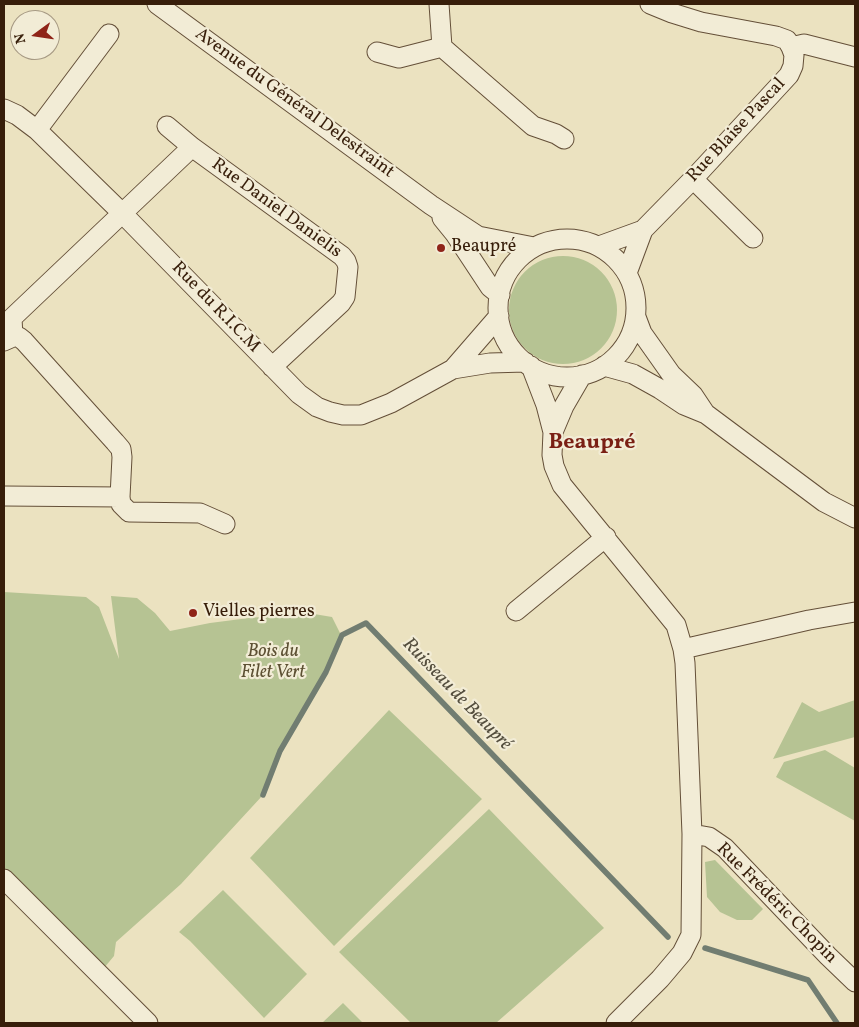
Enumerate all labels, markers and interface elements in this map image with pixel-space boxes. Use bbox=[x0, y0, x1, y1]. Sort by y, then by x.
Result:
north arrow bbox=[10, 10, 60, 60]
street label: Avenue du Général Delestraint bbox=[190, 24, 398, 184]
text: N bbox=[10, 31, 31, 46]
street label: Rue Blaise Pascal bbox=[683, 74, 791, 188]
street label: Rue Daniel Danielis bbox=[207, 155, 345, 263]
place label: Beaupré bbox=[451, 237, 516, 259]
marker: Beaupré bbox=[435, 242, 447, 254]
street label: Rue du R.I.C.M bbox=[166, 258, 264, 358]
district label: Beaupré bbox=[549, 431, 635, 457]
place label: Vielles pierres bbox=[203, 602, 315, 624]
marker: Vielles pierres bbox=[187, 607, 199, 619]
water label: Ruisseau de Beaupré bbox=[396, 634, 516, 756]
park label: Bois du Filet Vert bbox=[241, 642, 305, 684]
street label: Rue Frédéric Chopin bbox=[711, 839, 841, 969]

